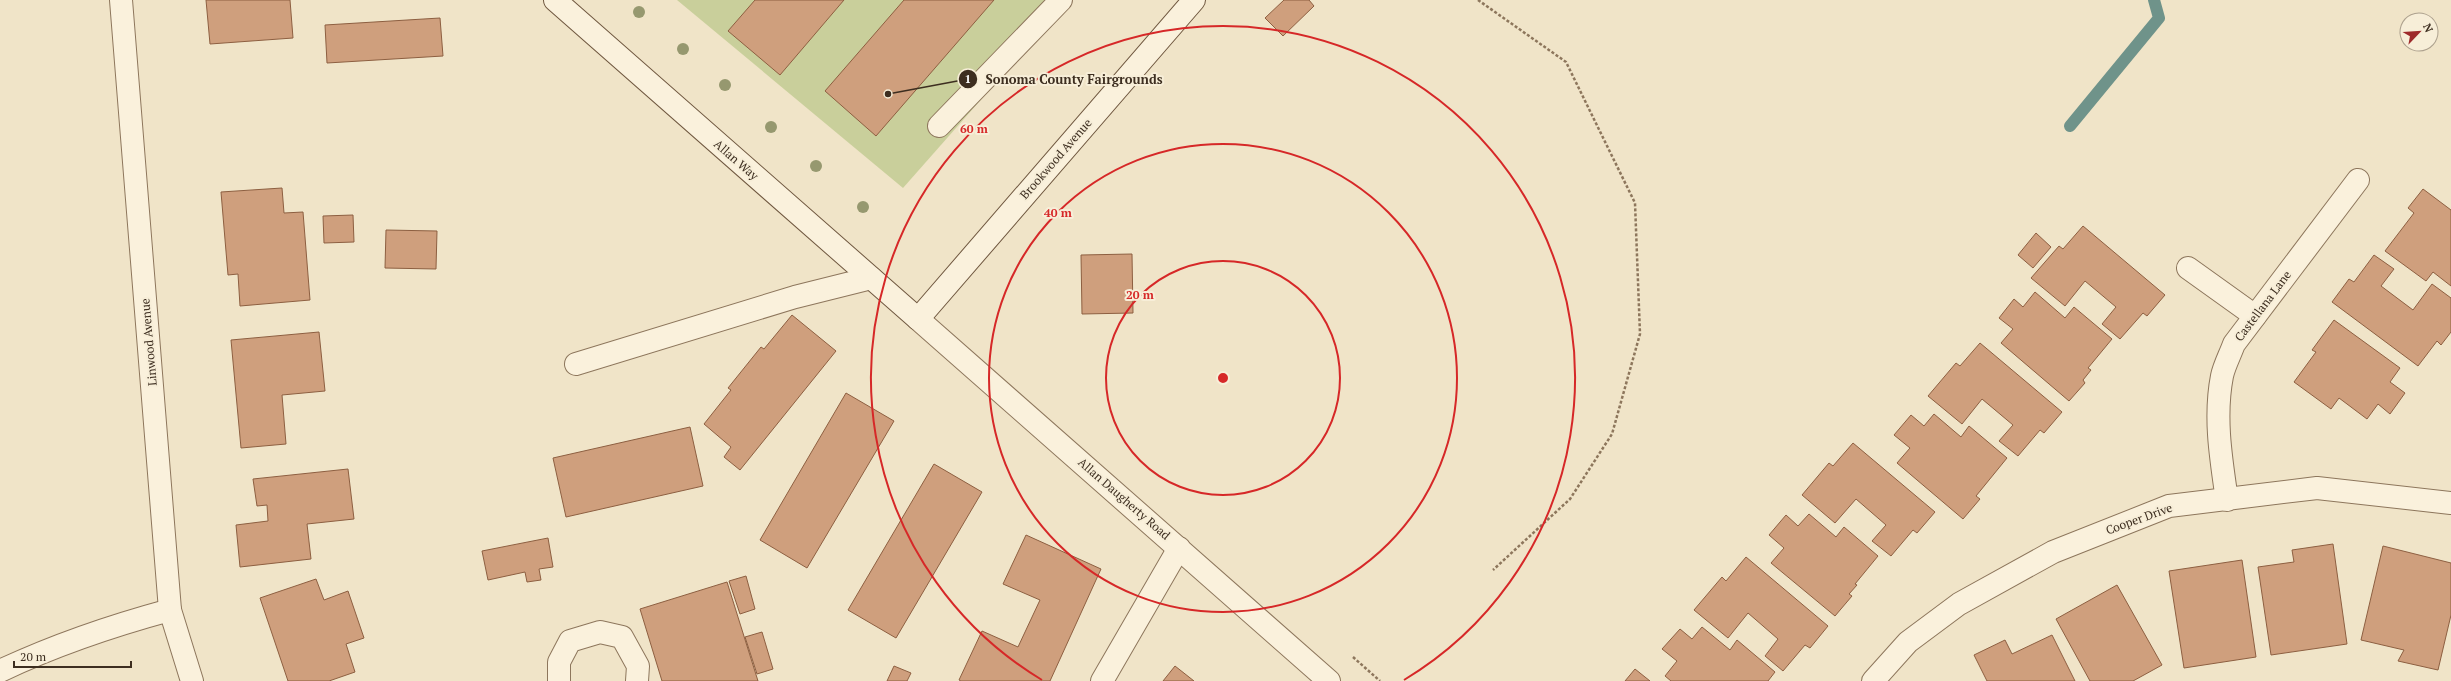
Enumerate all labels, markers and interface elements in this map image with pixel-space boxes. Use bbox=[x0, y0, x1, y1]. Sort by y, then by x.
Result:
north arrow bbox=[2399, 12, 2439, 52]
text: N bbox=[2420, 21, 2436, 35]
callout: Sonoma County Fairgrounds bbox=[958, 67, 1171, 92]
text: Sonoma County Fairgrounds bbox=[985, 70, 1163, 88]
text: 1 bbox=[965, 71, 971, 86]
street label: Brookwood Avenue bbox=[1017, 115, 1095, 202]
text: 60 m bbox=[960, 121, 988, 136]
street label: Allan Way bbox=[711, 136, 762, 184]
text: 40 m bbox=[1044, 205, 1072, 220]
street label: Castellana Lane bbox=[2231, 267, 2294, 344]
text: 20 m bbox=[1126, 287, 1154, 302]
street label: Linwood Avenue bbox=[137, 298, 160, 386]
centre of rings bbox=[1216, 371, 1230, 385]
street label: Allan Daugherty Road bbox=[1075, 455, 1174, 543]
street label: Cooper Drive bbox=[2104, 500, 2174, 537]
scale bar bbox=[14, 643, 131, 669]
text: 20 m bbox=[20, 649, 47, 664]

